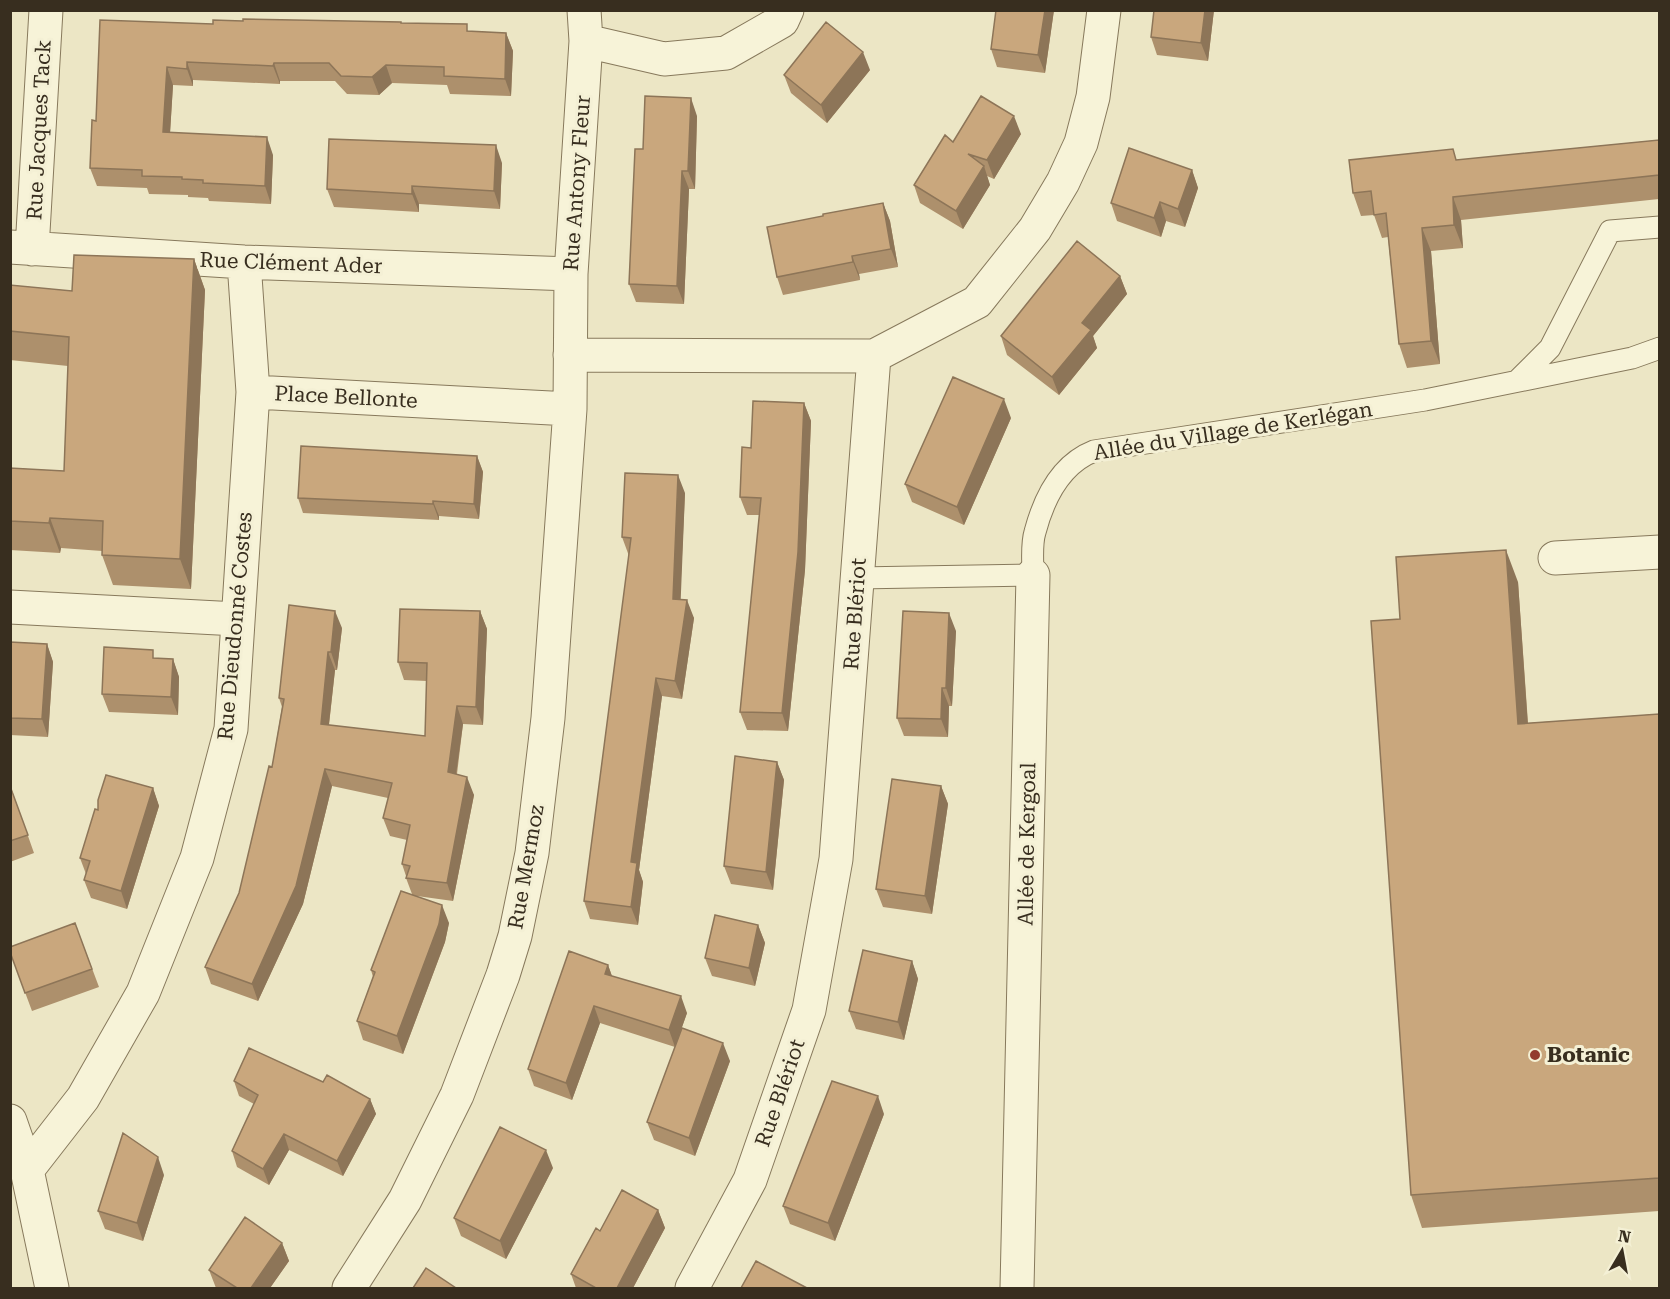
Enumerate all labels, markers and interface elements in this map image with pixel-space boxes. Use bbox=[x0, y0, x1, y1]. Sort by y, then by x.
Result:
street label: Rue Jacques Tack bbox=[22, 39, 56, 221]
street label: Rue Antony Fleur bbox=[559, 94, 595, 272]
street label: Rue Clément Ader bbox=[199, 248, 383, 278]
street label: Place Bellonte bbox=[274, 381, 418, 413]
street label: Allée du Village de Kerlégan bbox=[1092, 397, 1375, 465]
street label: Rue Dieudonné Costes bbox=[213, 511, 257, 741]
street label: Rue Blériot bbox=[839, 557, 871, 671]
street label: Allée de Kergoal bbox=[1014, 762, 1040, 926]
street label: Rue Mermoz bbox=[503, 803, 549, 931]
street label: Rue Blériot bbox=[750, 1036, 810, 1150]
place label: Botanic bbox=[1547, 1043, 1630, 1067]
marker: Botanic bbox=[1528, 1048, 1542, 1062]
north arrow bbox=[1592, 1221, 1652, 1281]
text: N bbox=[1617, 1226, 1632, 1247]

